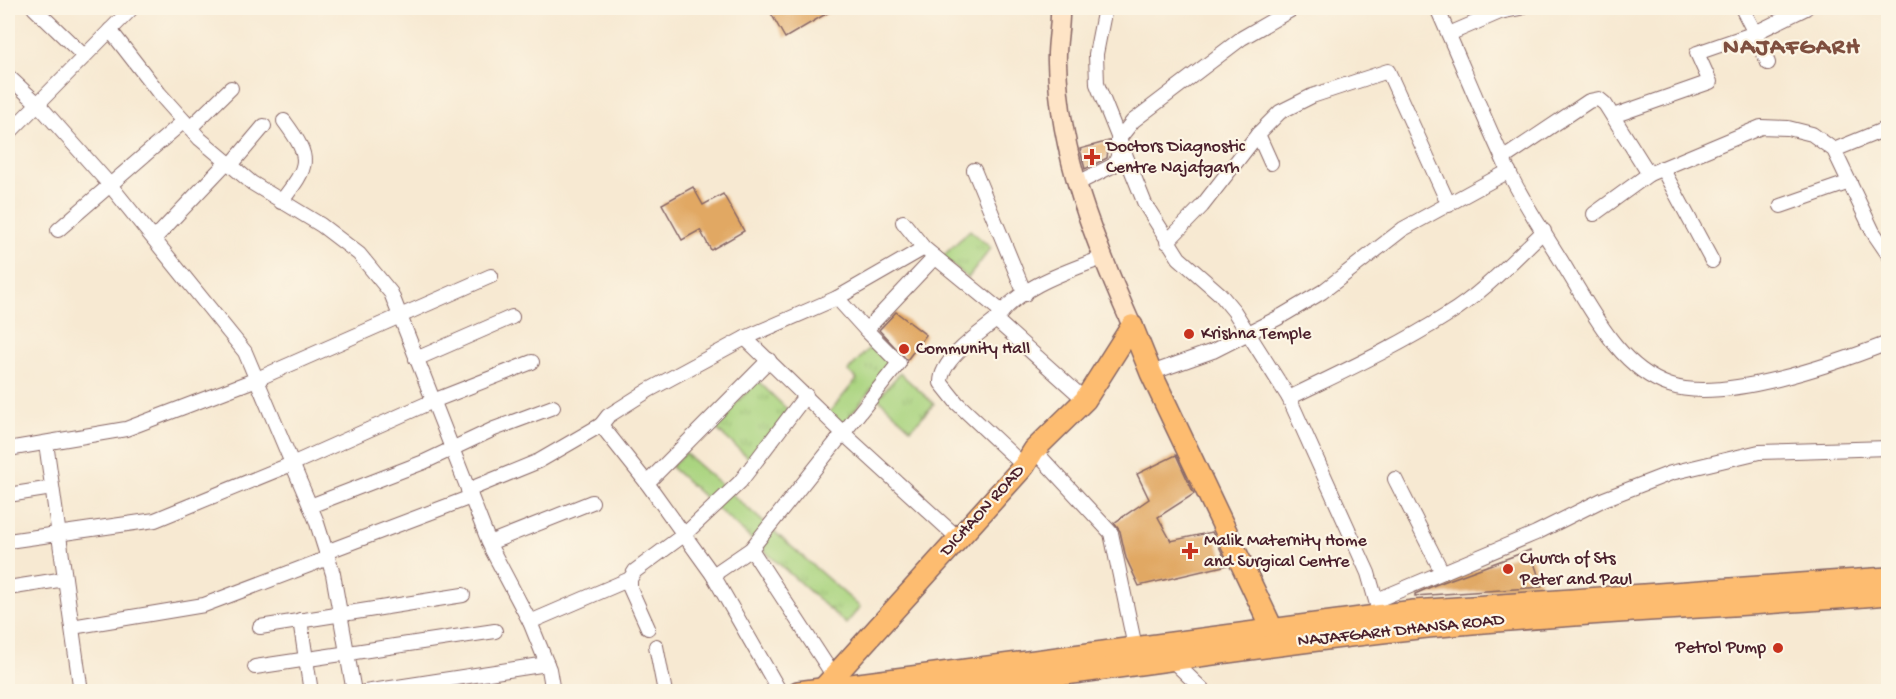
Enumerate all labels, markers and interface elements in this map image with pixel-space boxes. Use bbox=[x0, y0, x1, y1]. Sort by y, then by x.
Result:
district label: NAJAFGARH bbox=[1723, 34, 1861, 63]
place label: Doctors Diagnostic Centre Najafgarh bbox=[1105, 137, 1246, 179]
marker: Doctors Diagnostic Centre Najafgarh bbox=[1083, 148, 1101, 166]
place label: Krishna Temple bbox=[1201, 324, 1312, 345]
marker: Krishna Temple bbox=[1182, 327, 1196, 341]
place label: Community Hall bbox=[916, 339, 1030, 360]
marker: Community Hall bbox=[897, 342, 911, 356]
street label: DICHAON ROAD bbox=[936, 461, 1030, 562]
place label: Malik Maternity Home and Surgical Centre bbox=[1204, 531, 1367, 573]
marker: Malik Maternity Home and Surgical Centre bbox=[1181, 542, 1199, 560]
place label: Church of Sts Peter and Paul bbox=[1519, 549, 1632, 591]
marker: Church of Sts Peter and Paul bbox=[1501, 562, 1515, 576]
street label: NAJAFGARH DHANSA ROAD bbox=[1297, 610, 1506, 652]
place label: Petrol Pump bbox=[1674, 638, 1766, 659]
marker: Petrol Pump bbox=[1771, 641, 1785, 655]

